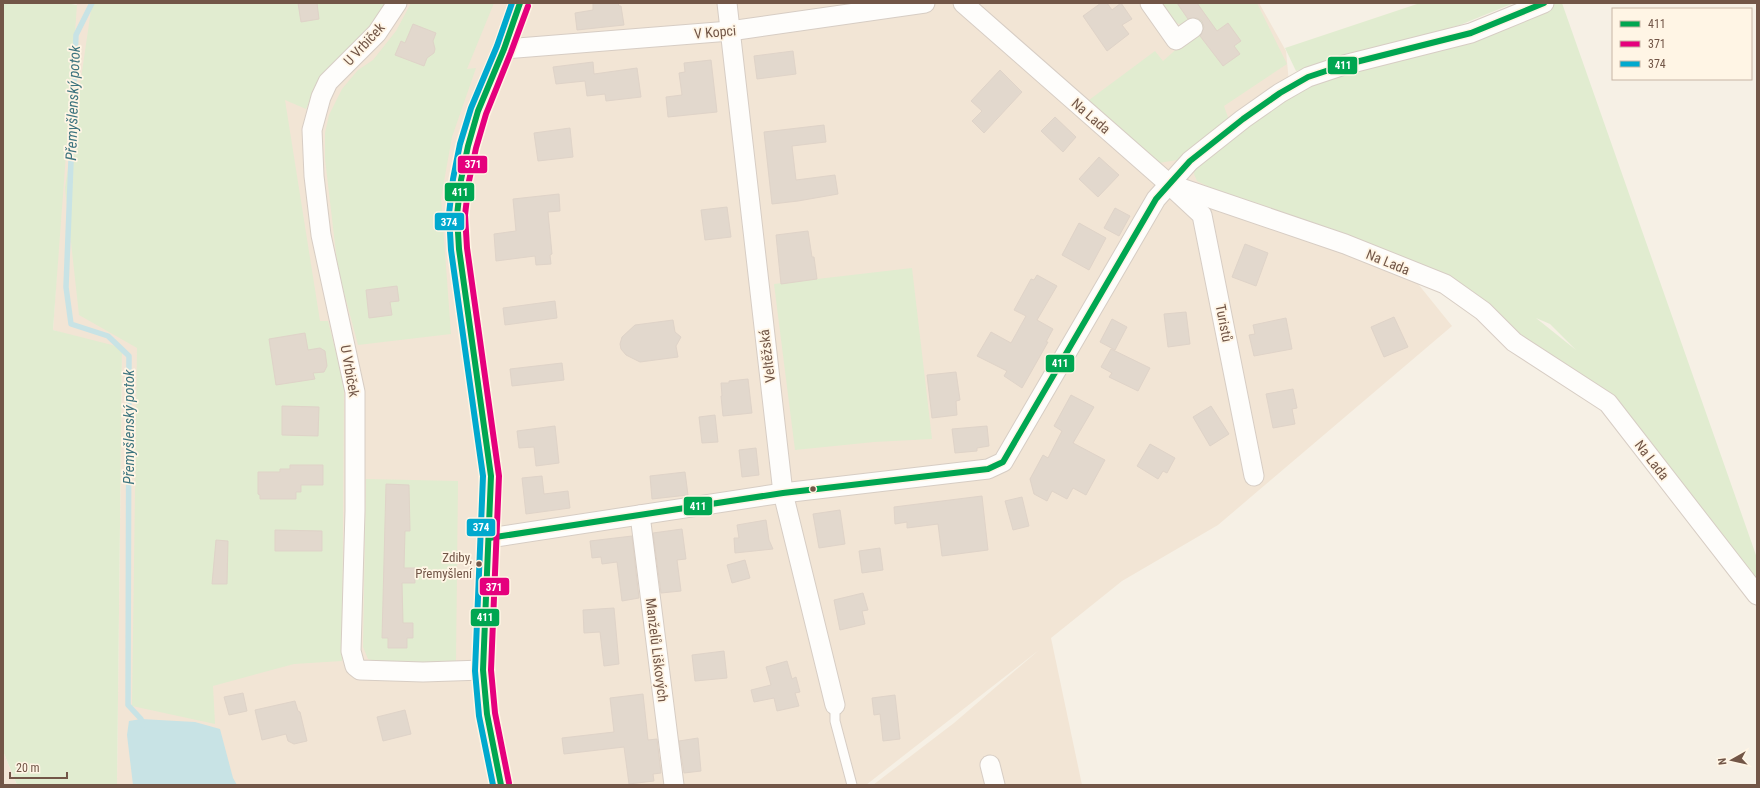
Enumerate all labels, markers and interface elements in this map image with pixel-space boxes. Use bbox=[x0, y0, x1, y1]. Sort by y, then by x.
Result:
legend bbox=[1612, 8, 1752, 80]
text: 411 bbox=[1648, 17, 1666, 31]
street label: U Vrbiček bbox=[340, 19, 388, 69]
street label: V Kopci bbox=[693, 22, 737, 42]
text: 371 bbox=[1648, 37, 1666, 51]
water label: Přemyšlenský potok bbox=[62, 45, 84, 161]
line badge: 411 bbox=[1327, 56, 1358, 75]
text: 374 bbox=[1648, 57, 1666, 71]
text: 411 bbox=[1335, 59, 1351, 72]
street label: Na Lada bbox=[1069, 95, 1113, 137]
line badge: 371 bbox=[457, 155, 488, 174]
text: 371 bbox=[465, 158, 481, 171]
line badge: 411 bbox=[444, 182, 475, 202]
text: 411 bbox=[452, 186, 468, 199]
line badge: 374 bbox=[434, 212, 465, 231]
text: 374 bbox=[441, 216, 458, 229]
street label: Na Lada bbox=[1364, 246, 1412, 278]
street label: Turistů bbox=[1213, 303, 1235, 343]
street label: Veltěžská bbox=[756, 328, 778, 384]
street label: U Vrbiček bbox=[338, 344, 363, 399]
line badge: 411 bbox=[1045, 354, 1075, 373]
text: 411 bbox=[1052, 357, 1068, 370]
water label: Přemyšlenský potok bbox=[120, 369, 138, 485]
street label: Na Lada bbox=[1632, 437, 1672, 483]
unlabelled marker bbox=[808, 484, 818, 494]
line badge: 411 bbox=[683, 496, 713, 516]
text: 411 bbox=[690, 500, 706, 513]
line badge: 374 bbox=[466, 518, 496, 537]
text: 374 bbox=[473, 521, 490, 534]
place label: Zdiby, Přemyšlení bbox=[415, 550, 473, 581]
marker: Zdiby, Přemyšlení bbox=[474, 559, 484, 569]
line badge: 371 bbox=[479, 577, 510, 596]
text: 371 bbox=[486, 581, 502, 594]
street label: Manželů Liškových bbox=[643, 597, 671, 703]
line badge: 411 bbox=[470, 608, 500, 627]
text: 411 bbox=[477, 611, 493, 624]
north arrow bbox=[1712, 740, 1752, 780]
scale bar bbox=[10, 754, 67, 780]
text: N bbox=[1716, 757, 1729, 766]
text: 20 m bbox=[16, 761, 40, 775]

